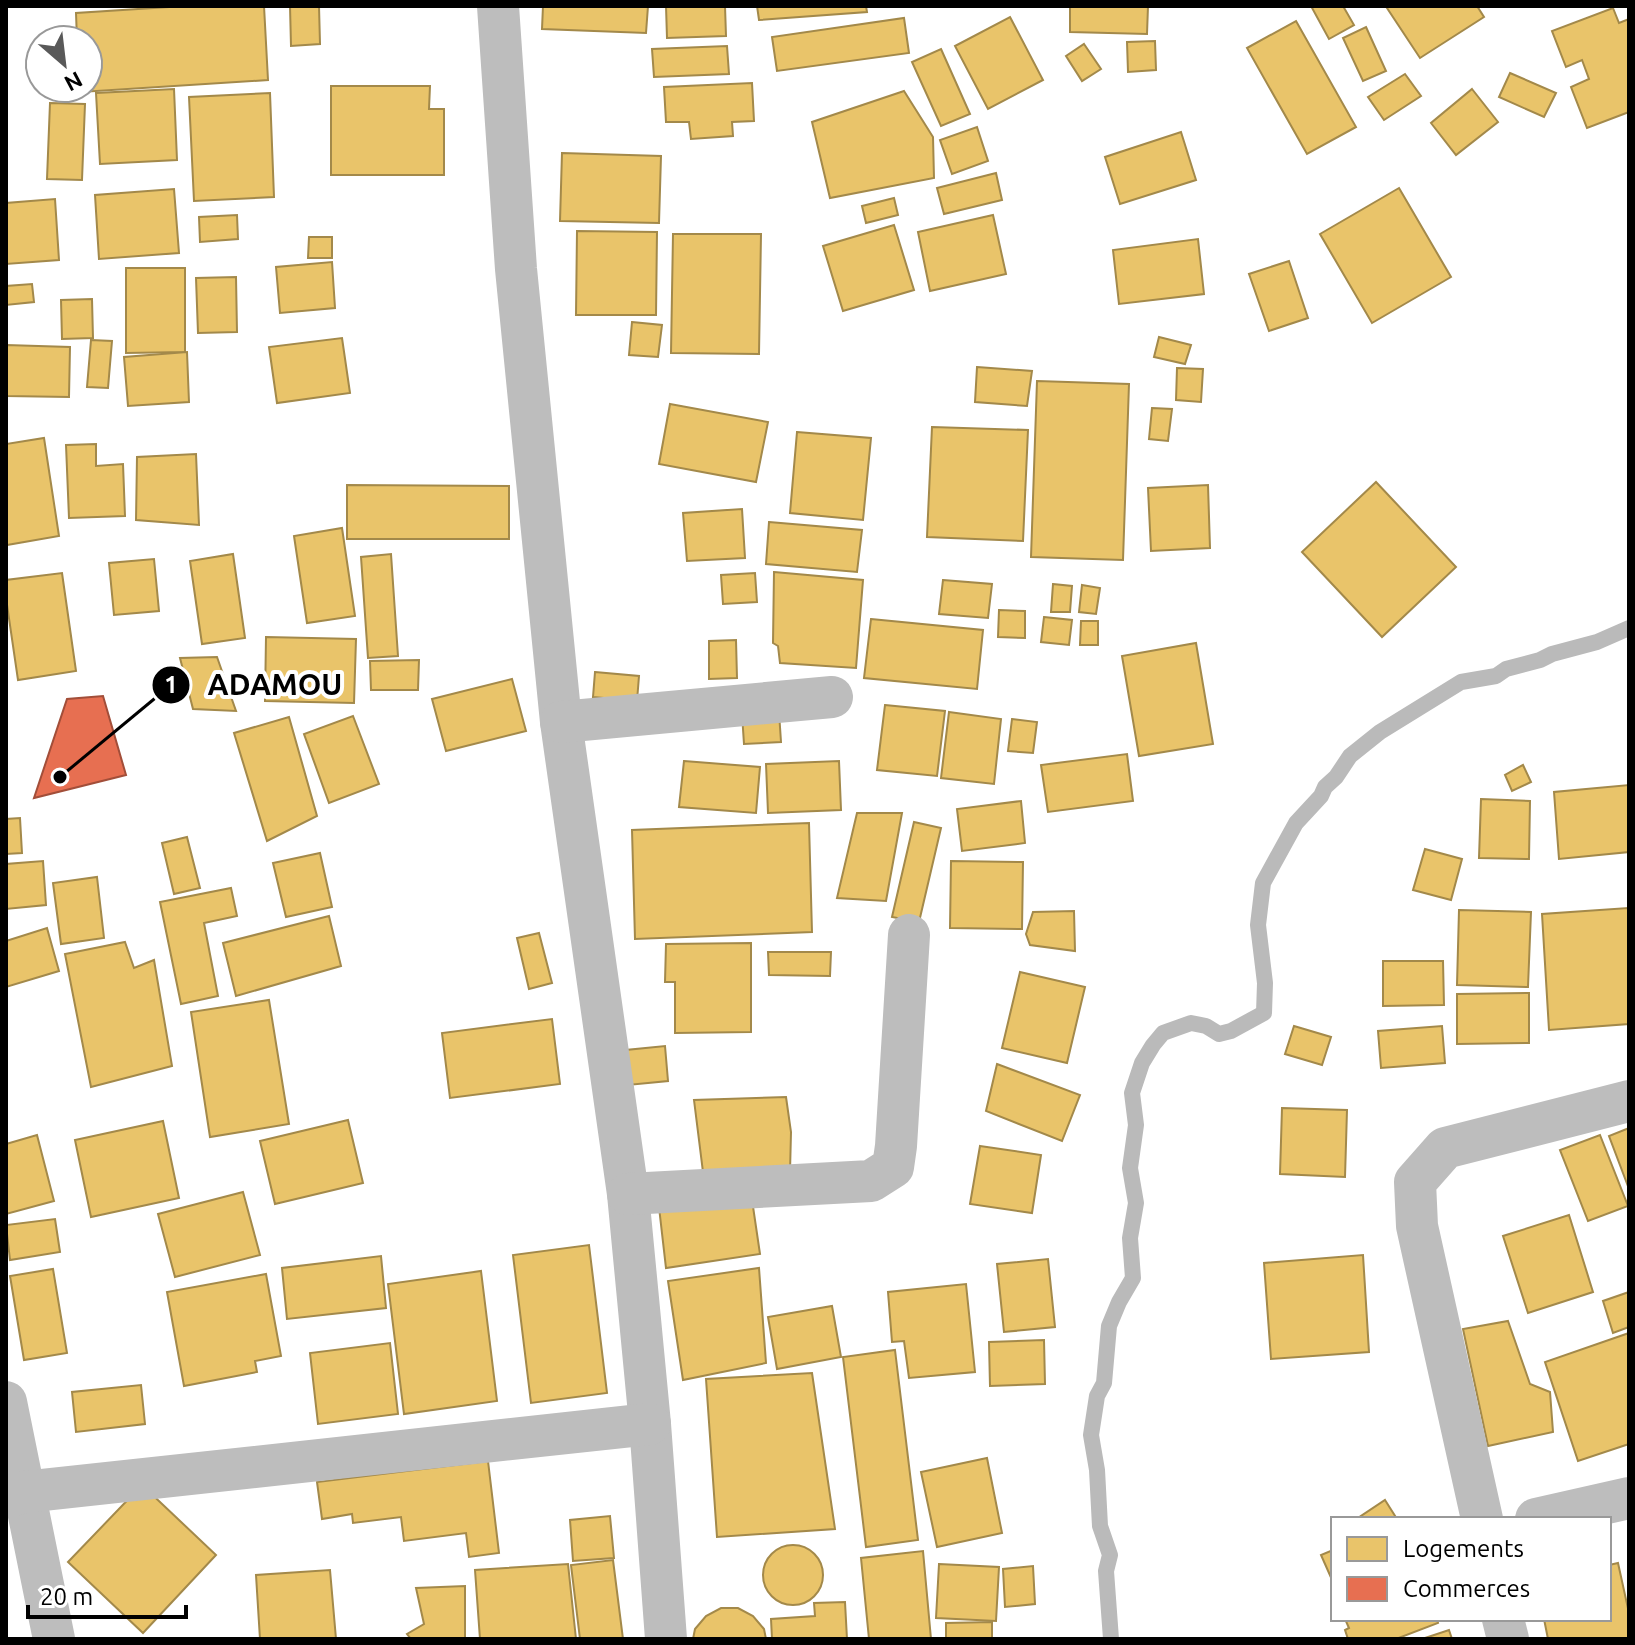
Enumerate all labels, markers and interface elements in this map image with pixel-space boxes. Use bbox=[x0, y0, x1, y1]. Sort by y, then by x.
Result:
north arrow bbox=[24, 24, 104, 104]
text: N bbox=[61, 67, 87, 97]
callout: ADAMOU bbox=[151, 658, 358, 712]
text: ADAMOU bbox=[208, 667, 342, 701]
text: 1 bbox=[164, 671, 178, 698]
legend bbox=[1331, 1517, 1611, 1621]
text: Logements bbox=[1403, 1535, 1524, 1562]
scale bar bbox=[28, 1569, 186, 1619]
text: Commerces bbox=[1403, 1575, 1530, 1602]
text: 20 m bbox=[40, 1583, 93, 1610]

